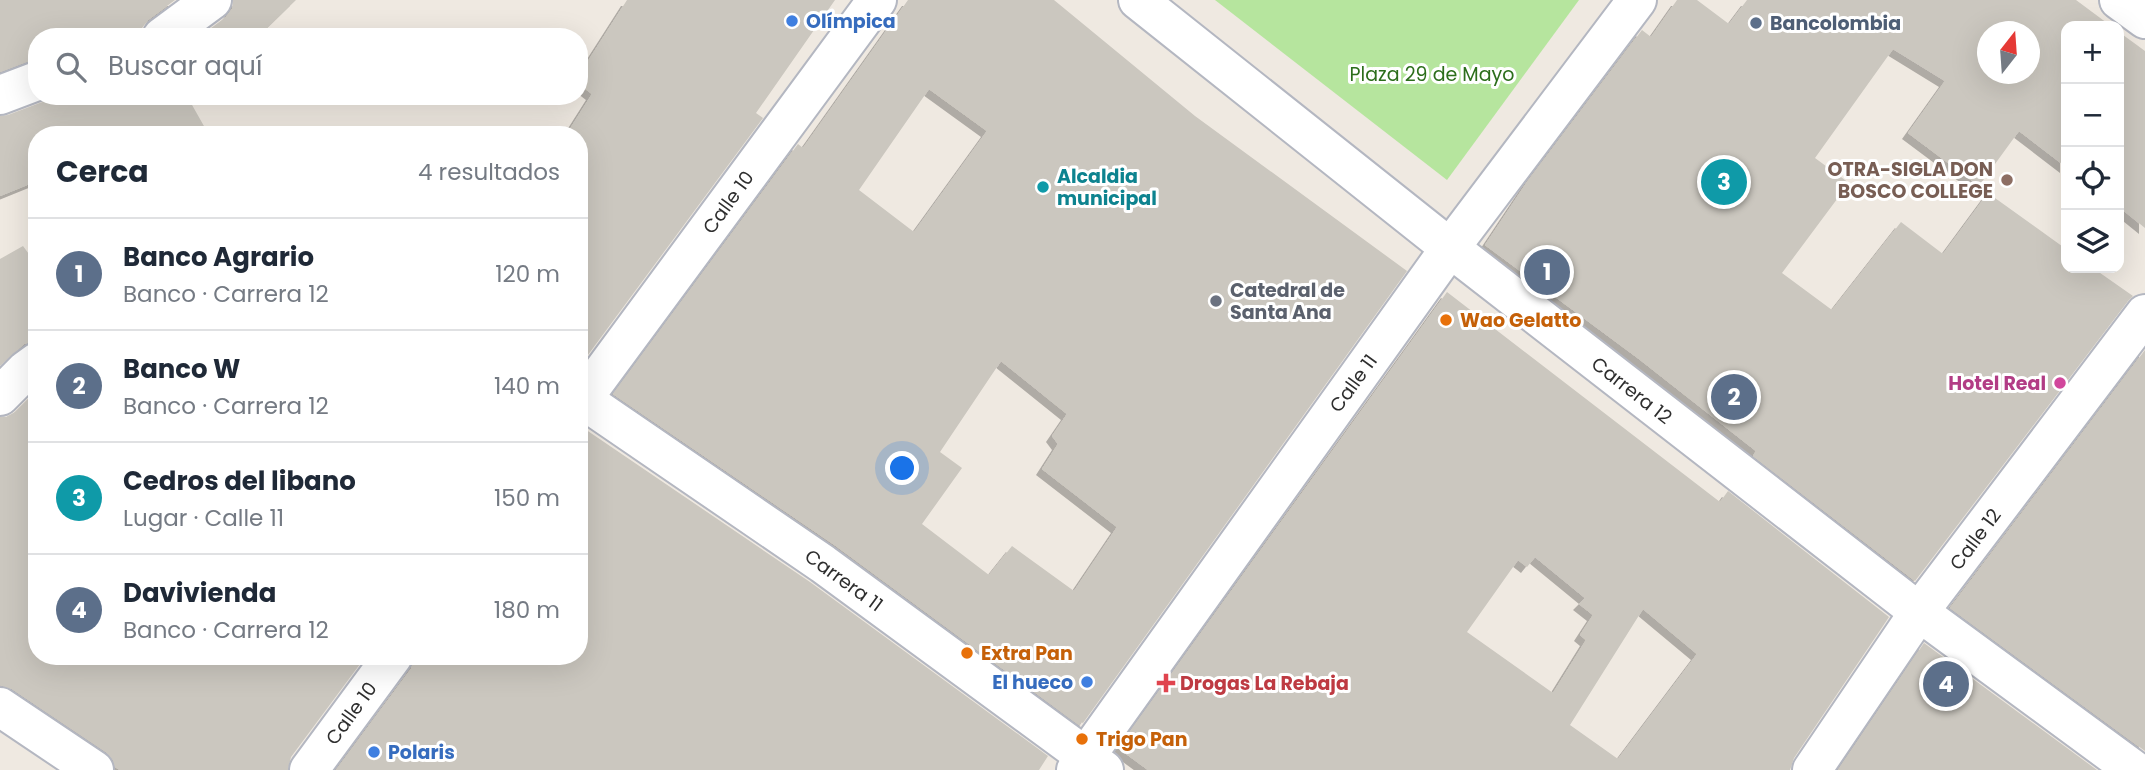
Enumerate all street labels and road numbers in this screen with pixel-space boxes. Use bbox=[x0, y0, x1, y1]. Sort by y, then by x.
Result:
street label: Calle 10 bbox=[696, 165, 760, 239]
street label: Calle 11 bbox=[1323, 349, 1384, 418]
street label: Carrera 12 bbox=[1586, 350, 1678, 430]
street label: Calle 12 bbox=[1943, 503, 2008, 576]
street label: Carrera 11 bbox=[799, 543, 888, 618]
street label: Calle 10 bbox=[319, 676, 383, 750]

